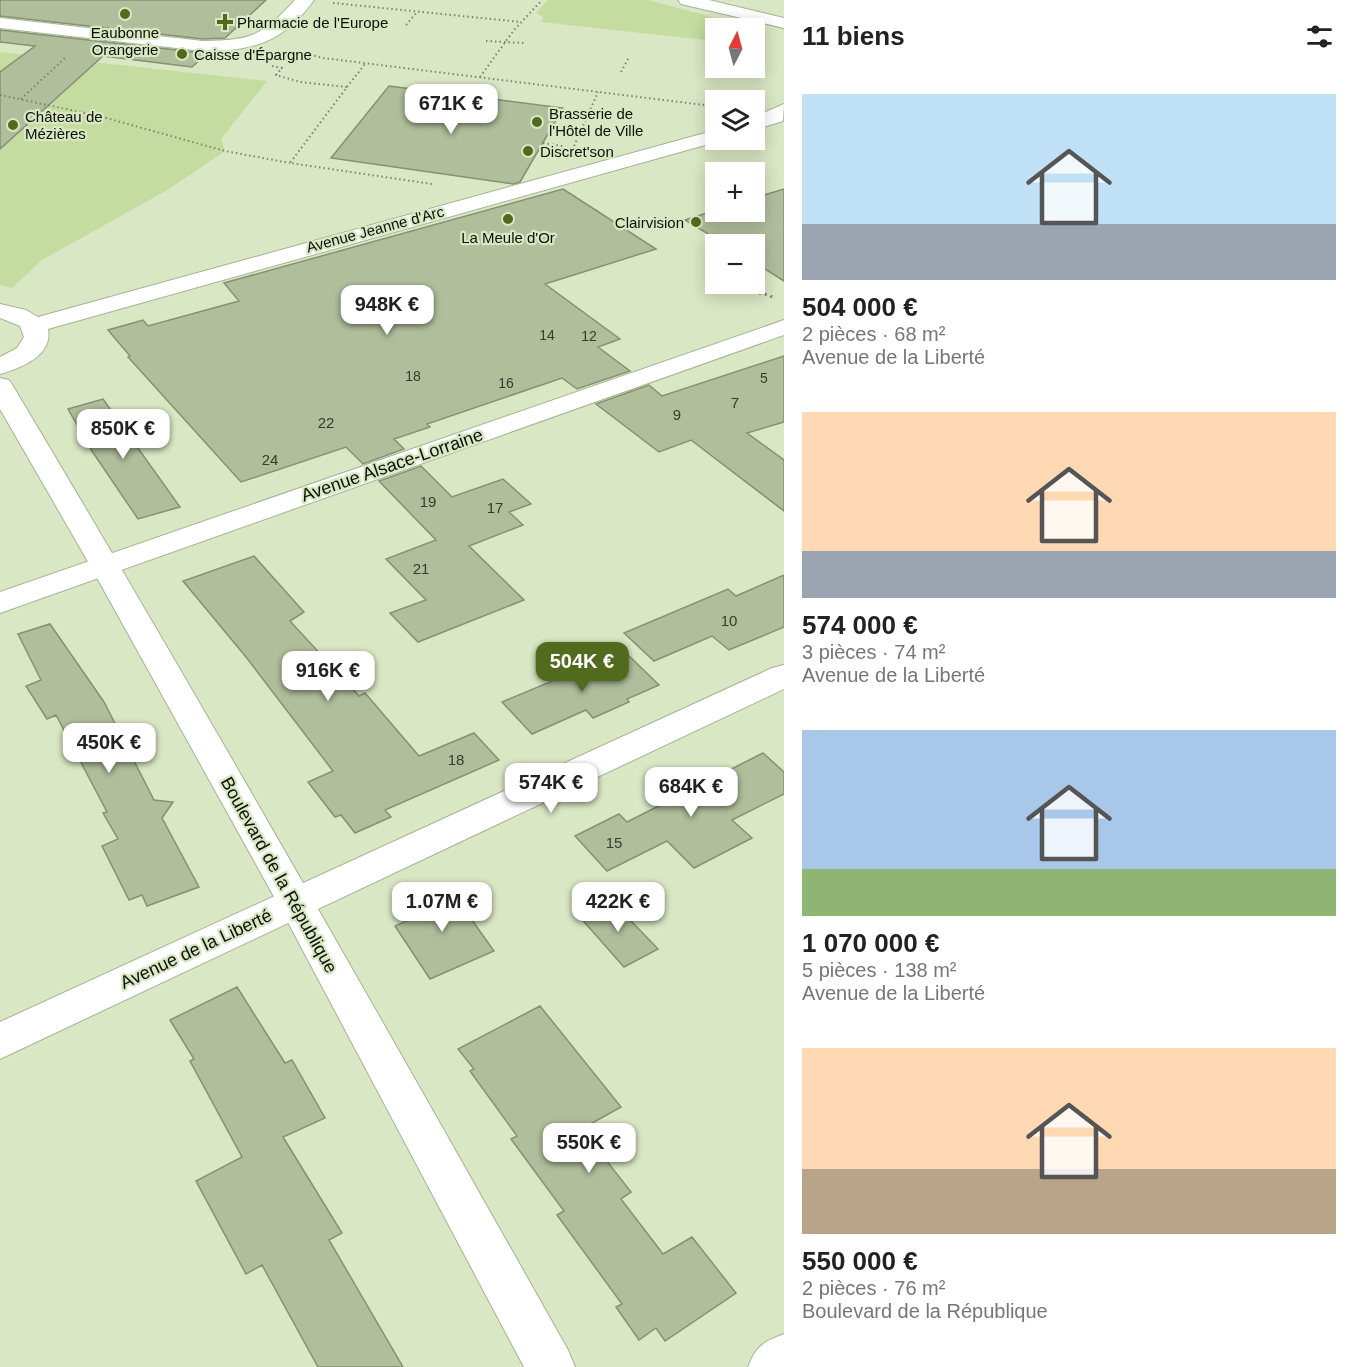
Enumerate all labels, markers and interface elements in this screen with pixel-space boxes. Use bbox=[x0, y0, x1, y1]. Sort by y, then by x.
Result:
marker: Eaubonne Orangerie bbox=[118, 7, 132, 21]
place label: Pharmacie de l'Europe bbox=[237, 14, 388, 31]
marker: Pharmacie de l'Europe bbox=[218, 15, 232, 29]
north arrow bbox=[705, 18, 765, 78]
map controls bbox=[705, 18, 765, 294]
icon: filters bbox=[1303, 20, 1336, 53]
text: 11 biens bbox=[802, 21, 905, 51]
place label: Eaubonne Orangerie bbox=[91, 24, 159, 58]
place label: Caisse d'Épargne bbox=[194, 46, 312, 63]
marker: Caisse d'Épargne bbox=[175, 47, 189, 61]
pin: 671K € bbox=[402, 84, 500, 135]
button: layers bbox=[705, 90, 765, 150]
text: 671K € bbox=[419, 92, 483, 114]
place label: Brasserie de l'Hôtel de Ville bbox=[549, 105, 643, 139]
place label: Château de Mézières bbox=[25, 108, 103, 142]
marker: Brasserie de l'Hôtel de Ville bbox=[530, 115, 544, 129]
marker: Château de Mézières bbox=[6, 118, 20, 132]
icon: home bbox=[1015, 133, 1123, 241]
place label: Discret'son bbox=[540, 143, 614, 160]
marker: Discret'son bbox=[521, 144, 535, 158]
button: + bbox=[705, 162, 765, 222]
street label: Avenue Jeanne d'Arc bbox=[304, 202, 446, 256]
marker: La Meule d'Or bbox=[501, 212, 515, 226]
place label: Clairvision bbox=[615, 214, 684, 231]
marker: Clairvision bbox=[689, 215, 703, 229]
place label: La Meule d'Or bbox=[461, 229, 555, 246]
button: − bbox=[705, 234, 765, 294]
pin: 948K € bbox=[338, 285, 436, 336]
text: 504 000 € bbox=[802, 292, 918, 322]
text: 948K € bbox=[355, 293, 419, 315]
text: 2 pièces · 68 m² bbox=[802, 323, 945, 345]
house number: 14 bbox=[539, 327, 555, 343]
house number: 12 bbox=[581, 328, 597, 344]
text: Avenue de la Liberté bbox=[802, 346, 985, 368]
house number: 18 bbox=[405, 368, 421, 384]
house number: 5 bbox=[760, 370, 768, 386]
house number: 16 bbox=[498, 375, 514, 391]
house number: 7 bbox=[731, 394, 739, 411]
house number: 9 bbox=[673, 406, 681, 423]
pin: 850K € bbox=[74, 409, 172, 460]
house number: 22 bbox=[318, 414, 334, 431]
text: 850K € bbox=[91, 417, 155, 439]
street label: Avenue Alsace-Lorraine bbox=[299, 424, 485, 506]
house number: 24 bbox=[262, 451, 278, 468]
icon: home bbox=[1015, 451, 1123, 559]
house number: 19 bbox=[420, 493, 436, 510]
house number: 17 bbox=[487, 499, 503, 516]
house number: 21 bbox=[413, 560, 429, 577]
text: 574 000 € bbox=[802, 610, 918, 640]
house number: 10 bbox=[721, 612, 737, 629]
text: 3 pièces · 74 m² bbox=[802, 641, 945, 663]
pin: 504K € bbox=[533, 642, 631, 693]
text: 504K € bbox=[550, 650, 614, 672]
pin: 916K € bbox=[279, 651, 377, 702]
text: 916K € bbox=[296, 659, 360, 681]
text: Avenue de la Liberté bbox=[802, 664, 985, 686]
pin: 450K € bbox=[60, 723, 158, 774]
text: 450K € bbox=[77, 731, 141, 753]
house number: 18 bbox=[448, 751, 464, 768]
pin: 574K € bbox=[502, 763, 600, 814]
pin: 684K € bbox=[642, 767, 740, 818]
icon: home bbox=[1015, 769, 1123, 877]
text: 574K € bbox=[519, 771, 583, 793]
street label: Boulevard de la République bbox=[217, 773, 341, 977]
text: 684K € bbox=[659, 775, 723, 797]
house number: 15 bbox=[606, 834, 622, 851]
pin: 1.07M € bbox=[387, 882, 497, 933]
pin: 422K € bbox=[569, 882, 667, 933]
text: 1.07M € bbox=[406, 890, 478, 912]
text: 422K € bbox=[586, 890, 650, 912]
street label: Avenue de la Liberté bbox=[117, 905, 275, 993]
text: 1 070 000 € bbox=[802, 928, 939, 958]
text: 5 pièces · 138 m² bbox=[802, 959, 957, 981]
text: Avenue de la Liberté bbox=[802, 982, 985, 1004]
icon: home bbox=[1015, 1087, 1123, 1195]
pin: 550K € bbox=[540, 1123, 638, 1174]
text: 550K € bbox=[557, 1131, 621, 1153]
text: 550 000 € bbox=[802, 1246, 918, 1276]
text: 2 pièces · 76 m² bbox=[802, 1277, 945, 1299]
text: Boulevard de la République bbox=[802, 1300, 1048, 1322]

